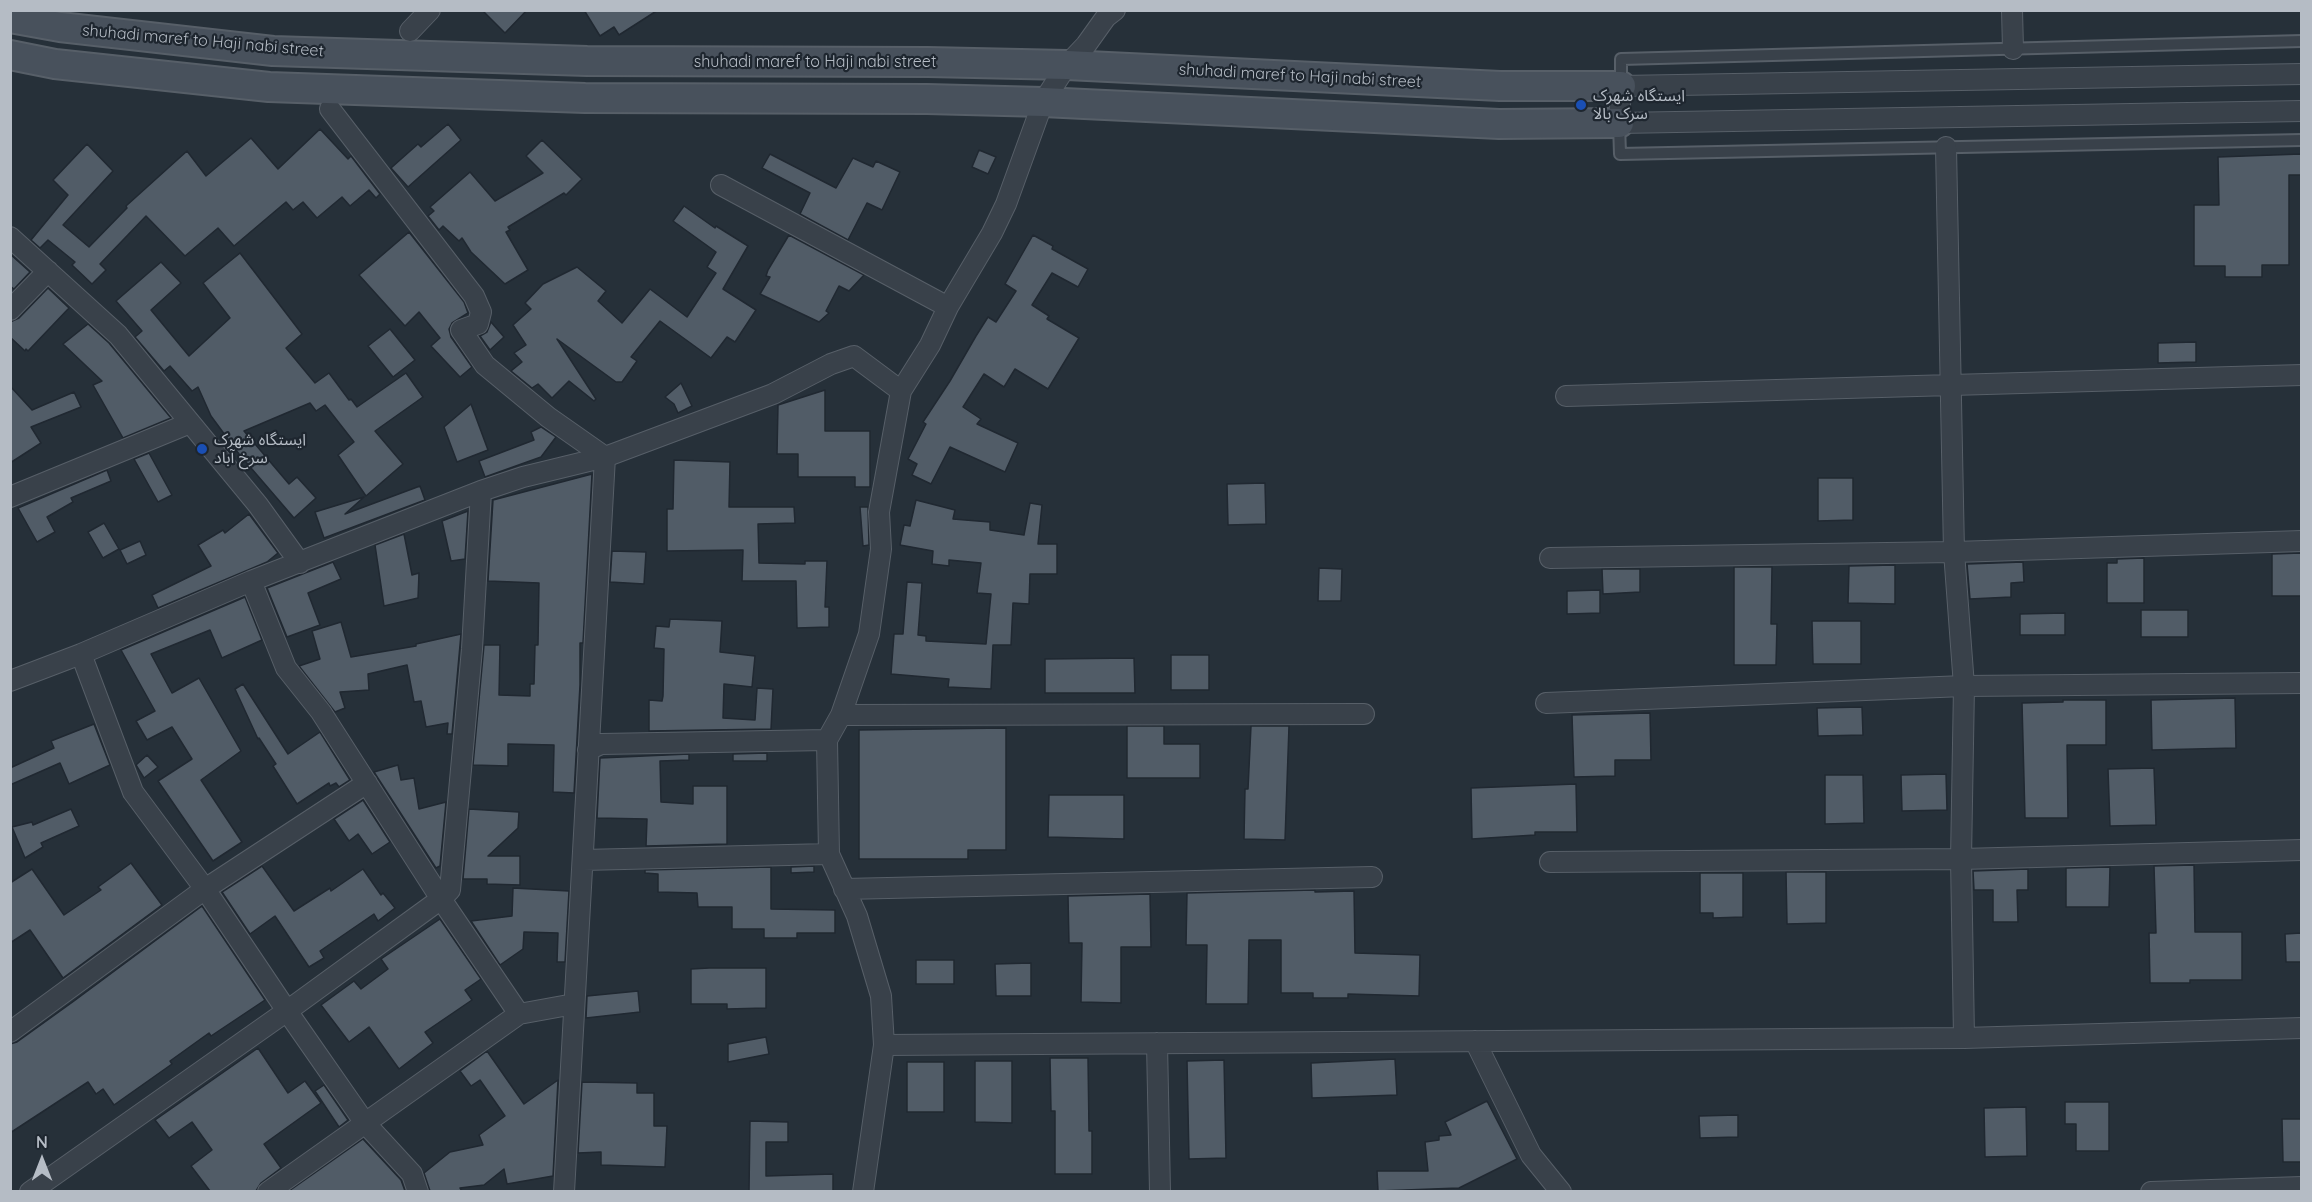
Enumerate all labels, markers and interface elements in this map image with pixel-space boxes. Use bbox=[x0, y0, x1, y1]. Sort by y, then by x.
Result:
street label: shuhadi maref to Haji nabi street bbox=[81, 21, 325, 61]
street label: shuhadi maref to Haji nabi street bbox=[694, 52, 936, 72]
street label: shuhadi maref to Haji nabi street bbox=[1178, 60, 1422, 92]
place label: ایستگاه شهرک سرک بالا bbox=[1593, 86, 1685, 124]
marker: ایستگاه شهرک سرک بالا bbox=[1574, 98, 1588, 112]
place label: ایستگاه شهرک سرخ آباد bbox=[214, 430, 306, 468]
marker: ایستگاه شهرک سرخ آباد bbox=[195, 442, 209, 456]
north arrow bbox=[12, 1130, 72, 1190]
text: N bbox=[36, 1132, 48, 1152]

